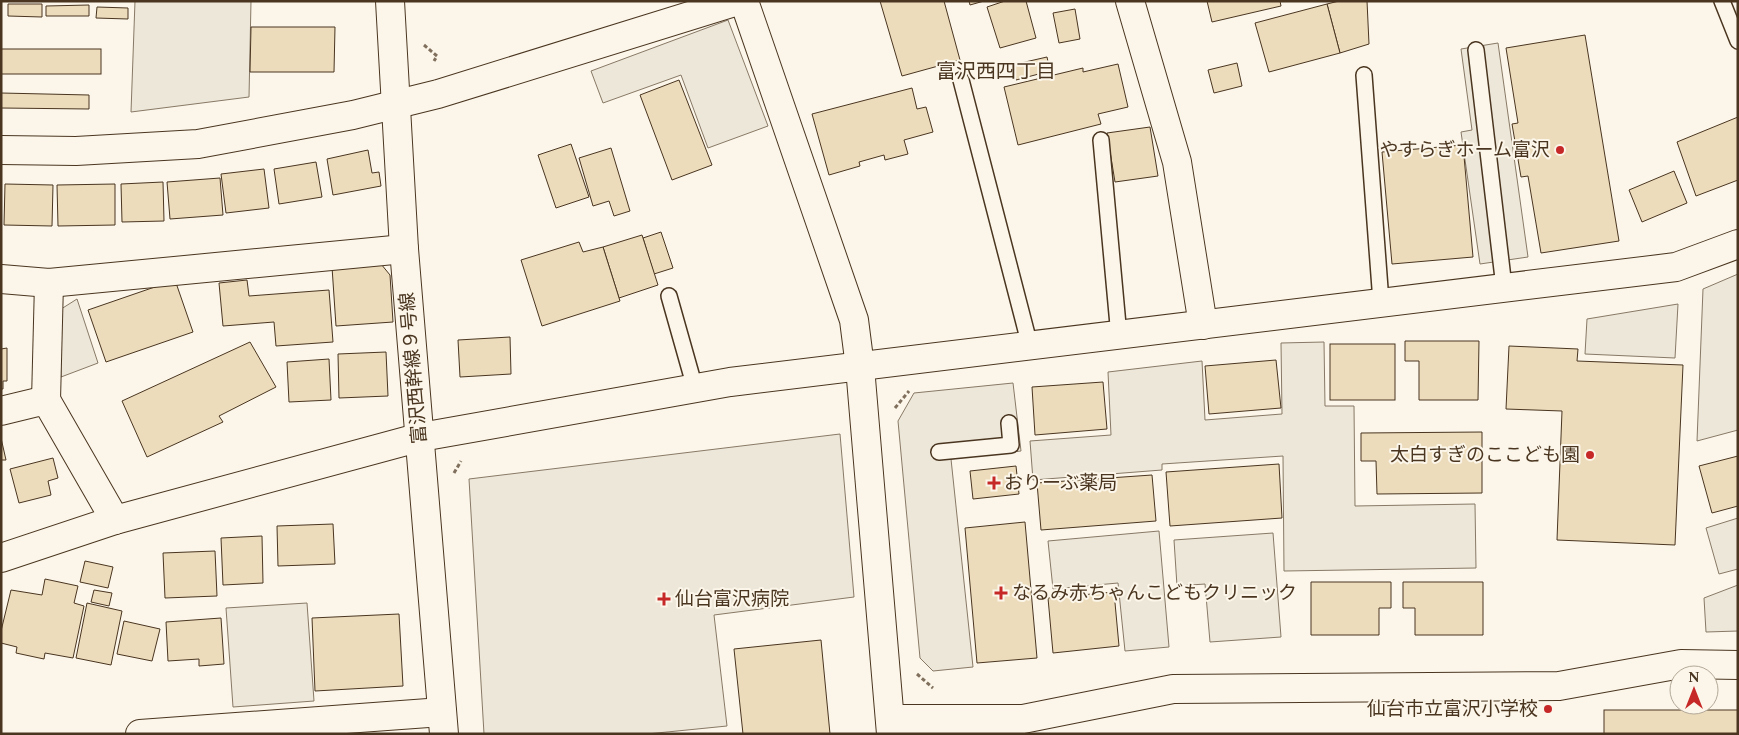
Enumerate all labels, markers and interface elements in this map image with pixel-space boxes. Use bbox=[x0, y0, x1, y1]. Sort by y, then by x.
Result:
district label: 富沢西四丁目 bbox=[936, 57, 1056, 87]
place label: やすらぎホーム富沢 bbox=[1380, 136, 1550, 165]
marker: やすらぎホーム富沢 bbox=[1554, 144, 1566, 156]
street label: 富沢西幹線９号線 bbox=[393, 291, 435, 445]
place label: 太白すぎのここども園 bbox=[1390, 441, 1580, 470]
marker: 太白すぎのここども園 bbox=[1584, 449, 1596, 461]
place label: おりーぶ薬局 bbox=[1004, 469, 1117, 498]
marker: おりーぶ薬局 bbox=[988, 477, 1000, 489]
place label: なるみ赤ちゃんこどもクリニック bbox=[1012, 579, 1297, 608]
place label: 仙台富沢病院 bbox=[675, 585, 789, 614]
marker: なるみ赤ちゃんこどもクリニック bbox=[994, 586, 1008, 600]
marker: 仙台富沢病院 bbox=[657, 592, 671, 606]
north arrow bbox=[1669, 665, 1719, 715]
text: N bbox=[1688, 667, 1700, 688]
place label: 仙台市立富沢小学校 bbox=[1367, 695, 1538, 724]
marker: 仙台市立富沢小学校 bbox=[1542, 703, 1554, 715]

